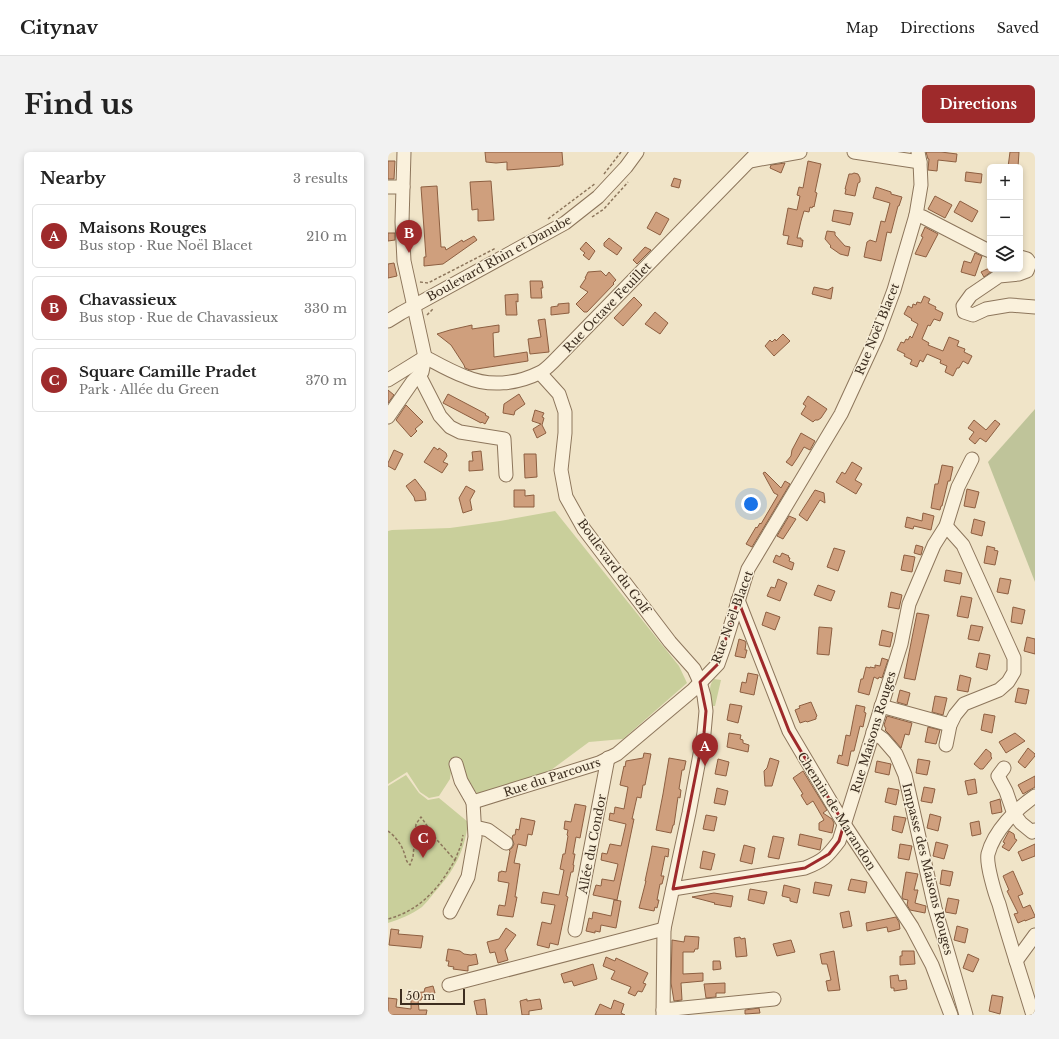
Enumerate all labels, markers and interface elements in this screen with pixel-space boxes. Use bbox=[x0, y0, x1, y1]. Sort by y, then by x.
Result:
text: Citynav bbox=[20, 16, 98, 39]
text: Map bbox=[846, 19, 878, 37]
text: Directions bbox=[900, 19, 975, 37]
text: Saved bbox=[997, 19, 1039, 37]
button: Directions bbox=[922, 85, 1035, 123]
text: Find us bbox=[24, 87, 134, 122]
map controls bbox=[987, 164, 1023, 272]
button: + bbox=[987, 164, 1023, 200]
text: Nearby bbox=[40, 168, 106, 189]
text: 3 results bbox=[293, 170, 348, 187]
button: − bbox=[987, 200, 1023, 236]
street label: Boulevard Rhin et Danube bbox=[424, 212, 574, 304]
text: Maisons Rouges bbox=[79, 218, 206, 237]
pin: B bbox=[396, 220, 422, 253]
text: A bbox=[49, 228, 59, 245]
text: 210 m bbox=[306, 228, 347, 245]
button: layers bbox=[987, 236, 1023, 272]
text: Bus stop · Rue Noël Blacet bbox=[79, 237, 253, 254]
street label: Rue Octave Feuillet bbox=[560, 258, 654, 355]
street label: Rue Noël Blacet bbox=[852, 280, 902, 377]
text: Chavassieux bbox=[79, 290, 177, 309]
text: B bbox=[49, 300, 59, 317]
text: 330 m bbox=[304, 300, 347, 317]
text: Bus stop · Rue de Chavassieux bbox=[79, 309, 278, 326]
text: Square Camille Pradet bbox=[79, 362, 257, 381]
text: C bbox=[49, 372, 59, 389]
text: 370 m bbox=[306, 372, 347, 389]
text: Park · Allée du Green bbox=[79, 381, 219, 398]
your location bbox=[741, 494, 761, 514]
street label: Boulevard du Golf bbox=[575, 516, 655, 618]
street label: Rue Noël Blacet bbox=[708, 568, 756, 666]
street label: Rue Maisons Rouges bbox=[847, 669, 899, 795]
pin: A bbox=[692, 733, 718, 766]
street label: Chemin de Marandon bbox=[794, 749, 880, 873]
street label: Rue du Parcours bbox=[502, 754, 602, 800]
street label: Impasse des Maisons Rouges bbox=[899, 781, 957, 957]
street label: Allée du Condor bbox=[575, 793, 609, 896]
pin: C bbox=[410, 825, 436, 858]
scale bar bbox=[400, 987, 465, 1006]
text: 50 m bbox=[406, 989, 435, 1003]

